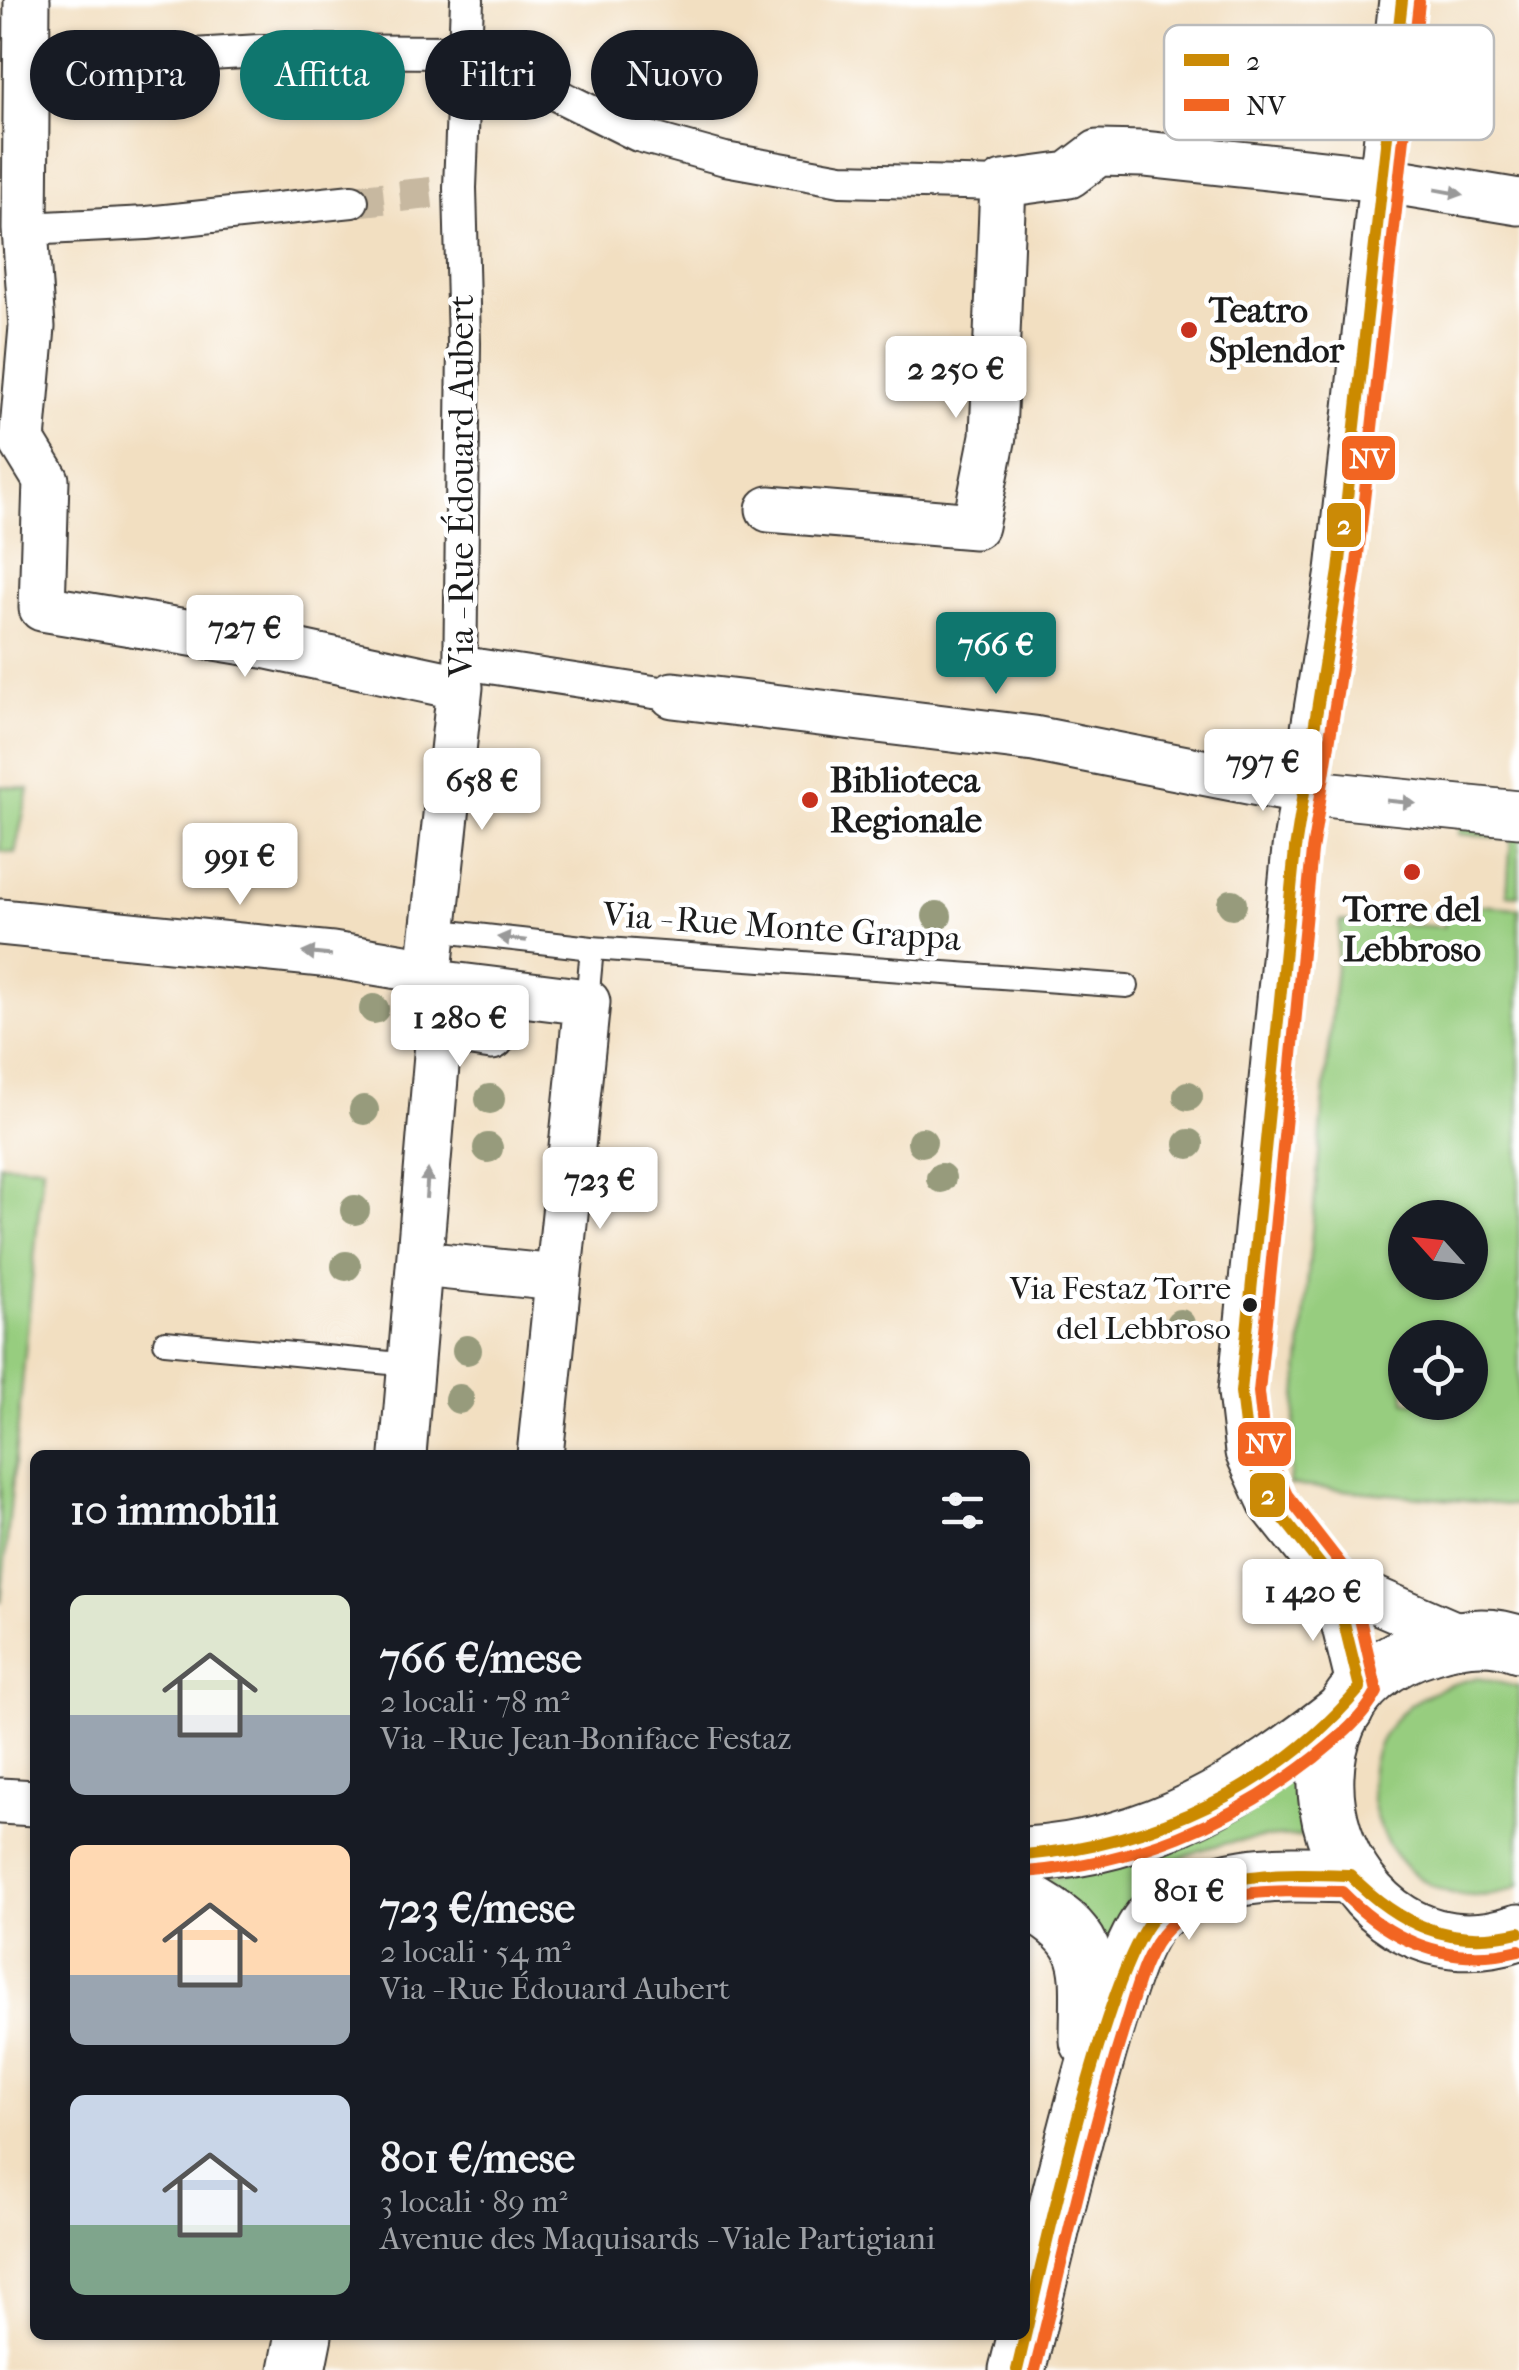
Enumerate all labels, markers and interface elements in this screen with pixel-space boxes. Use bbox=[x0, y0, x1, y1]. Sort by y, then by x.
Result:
legend bbox=[1164, 25, 1494, 140]
chip: Compra bbox=[30, 30, 220, 120]
chip: Affitta bbox=[240, 30, 405, 120]
chip: Filtri bbox=[425, 30, 571, 120]
chip: Nuovo bbox=[591, 30, 758, 120]
text: 2 bbox=[1246, 44, 1260, 77]
text: NV bbox=[1246, 89, 1286, 122]
one-way arrow bbox=[1434, 185, 1465, 200]
place label: Teatro Splendor bbox=[1208, 290, 1345, 371]
street label: Via - Rue Édouard Aubert bbox=[440, 294, 482, 678]
marker: Teatro Splendor bbox=[1178, 319, 1200, 341]
pin: 2 250 € bbox=[864, 336, 1048, 421]
text: 2 250 € bbox=[907, 350, 1005, 387]
line badge: NV bbox=[1340, 434, 1397, 482]
text: NV bbox=[1349, 442, 1390, 475]
line badge: 2 bbox=[1325, 501, 1363, 549]
text: 2 bbox=[1337, 508, 1351, 541]
pin: 727 € bbox=[175, 595, 315, 680]
text: 727 € bbox=[208, 609, 282, 646]
pin: 766 € bbox=[926, 612, 1066, 697]
text: 766 € bbox=[958, 626, 1034, 663]
pin: 797 € bbox=[1193, 729, 1333, 814]
text: 797 € bbox=[1226, 743, 1300, 780]
pin: 658 € bbox=[412, 748, 552, 833]
place label: Biblioteca Regionale bbox=[830, 760, 983, 841]
text: 658 € bbox=[445, 762, 519, 799]
marker: Biblioteca Regionale bbox=[799, 789, 821, 811]
one-way arrow bbox=[1385, 794, 1417, 810]
pin: 991 € bbox=[170, 823, 310, 908]
text: 991 € bbox=[205, 837, 275, 874]
marker: Torre del Lebbroso bbox=[1401, 861, 1423, 883]
place label: Torre del Lebbroso bbox=[1342, 889, 1481, 970]
street label: Via - Rue Monte Grappa bbox=[600, 893, 963, 960]
one-way arrow bbox=[496, 931, 528, 947]
one-way arrow bbox=[300, 945, 332, 961]
pin: 1 280 € bbox=[368, 985, 552, 1070]
text: 1 280 € bbox=[413, 999, 507, 1036]
pin: 723 € bbox=[530, 1147, 670, 1232]
text: 723 € bbox=[565, 1161, 635, 1198]
one-way arrow bbox=[420, 1167, 436, 1199]
north arrow bbox=[1388, 1200, 1488, 1300]
map controls bbox=[1388, 1200, 1488, 1420]
place label: Via Festaz Torre del Lebbroso bbox=[1009, 1270, 1231, 1347]
marker: Via Festaz Torre del Lebbroso bbox=[1240, 1295, 1260, 1315]
button: locate bbox=[1388, 1320, 1488, 1420]
line badge: NV bbox=[1236, 1420, 1293, 1468]
text: NV bbox=[1245, 1427, 1286, 1460]
line badge: 2 bbox=[1248, 1471, 1287, 1519]
text: 2 bbox=[1261, 1478, 1275, 1511]
icon: filters bbox=[935, 1483, 990, 1538]
text: 10 immobili bbox=[70, 1486, 278, 1535]
pin: 1 420 € bbox=[1221, 1559, 1405, 1644]
text: 1 420 € bbox=[1264, 1573, 1362, 1610]
text: 766 €/mese bbox=[380, 1634, 582, 1683]
icon: home bbox=[150, 1635, 270, 1755]
text: 2 locali · 78 m² bbox=[380, 1683, 570, 1720]
text: Via - Rue Jean-Boniface Festaz bbox=[380, 1720, 791, 1757]
pin: 801 € bbox=[1119, 1858, 1259, 1943]
text: 801 € bbox=[1154, 1872, 1224, 1909]
text: 723 €/mese bbox=[380, 1884, 575, 1933]
icon: home bbox=[150, 1885, 270, 2005]
text: 2 locali · 54 m² bbox=[380, 1933, 571, 1970]
text: Via - Rue Édouard Aubert bbox=[380, 1970, 730, 2007]
text: 801 €/mese bbox=[380, 2134, 575, 2183]
icon: home bbox=[150, 2135, 270, 2255]
text: 3 locali · 89 m² bbox=[380, 2183, 568, 2220]
text: Avenue des Maquisards - Viale Partigiani bbox=[380, 2220, 936, 2257]

